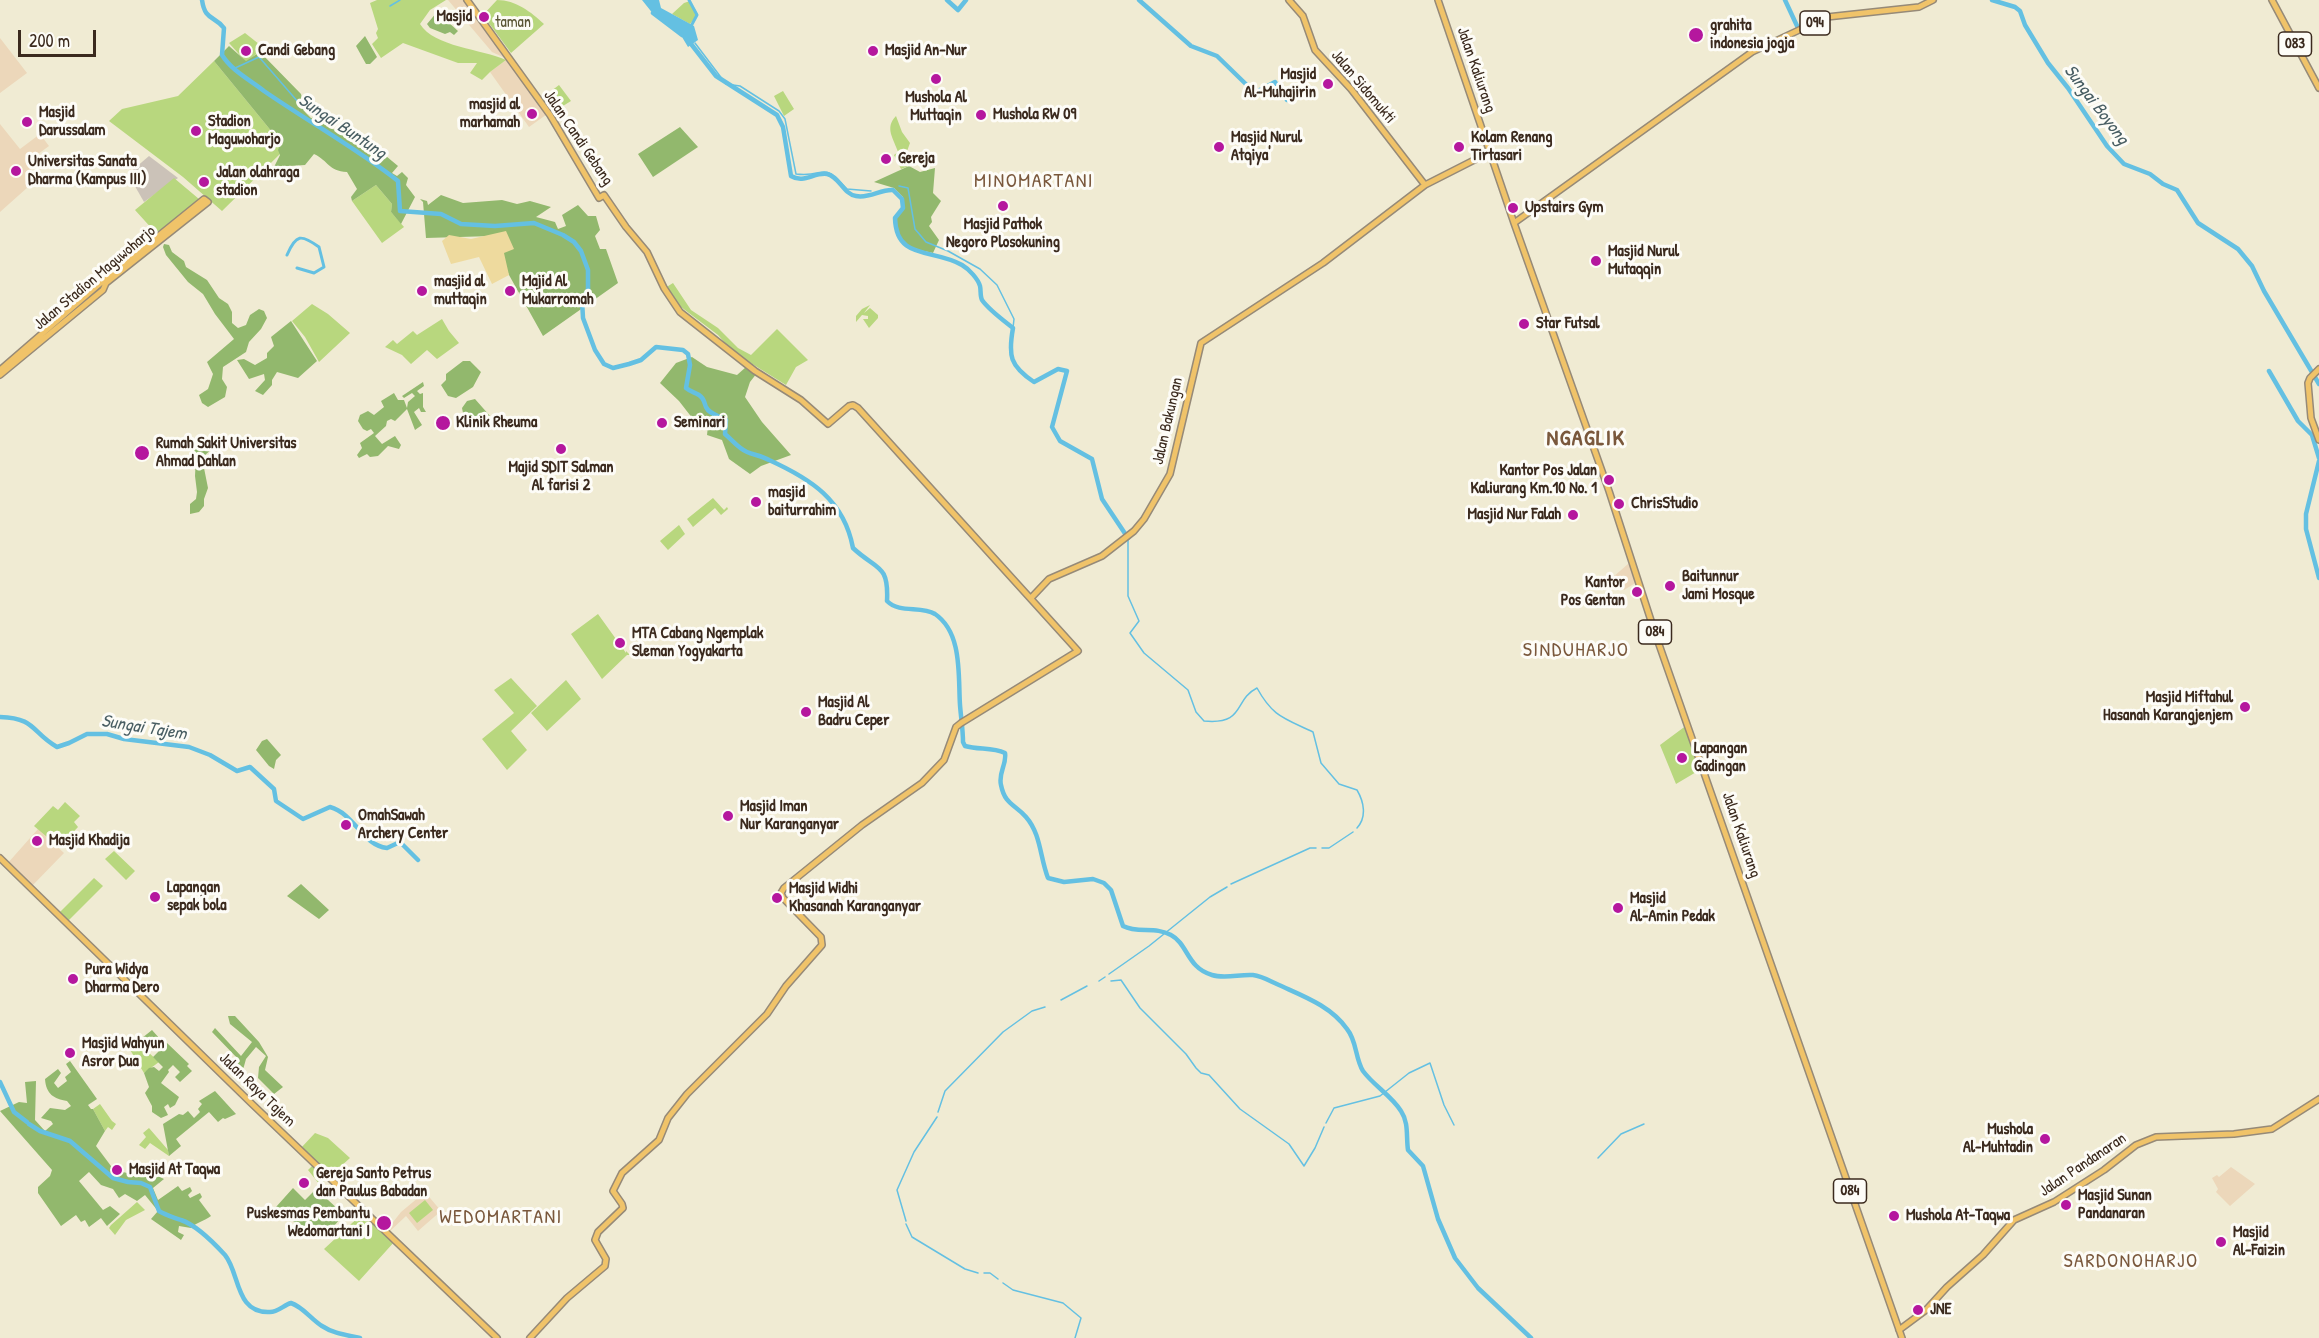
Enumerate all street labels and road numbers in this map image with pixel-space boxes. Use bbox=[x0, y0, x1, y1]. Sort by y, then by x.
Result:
road number: 094 bbox=[1800, 11, 1830, 35]
street label: Jalan Kaliurang bbox=[1452, 25, 1500, 115]
road number: 083 bbox=[2278, 32, 2312, 56]
street label: Jalan Sidomukti bbox=[1327, 46, 1399, 128]
street label: Jalan Candi Gebang bbox=[539, 87, 617, 189]
street label: Jalan Stadion Maguwoharjo bbox=[30, 222, 160, 334]
street label: Jalan Bakungan bbox=[1149, 376, 1187, 466]
road number: 084 bbox=[1638, 620, 1672, 644]
street label: Jalan Kaliurang bbox=[1717, 790, 1765, 880]
street label: Jalan Raya Tajem bbox=[215, 1049, 299, 1131]
street label: Jalan Pandanaran bbox=[2036, 1129, 2130, 1201]
road number: 084 bbox=[1834, 1179, 1866, 1203]

